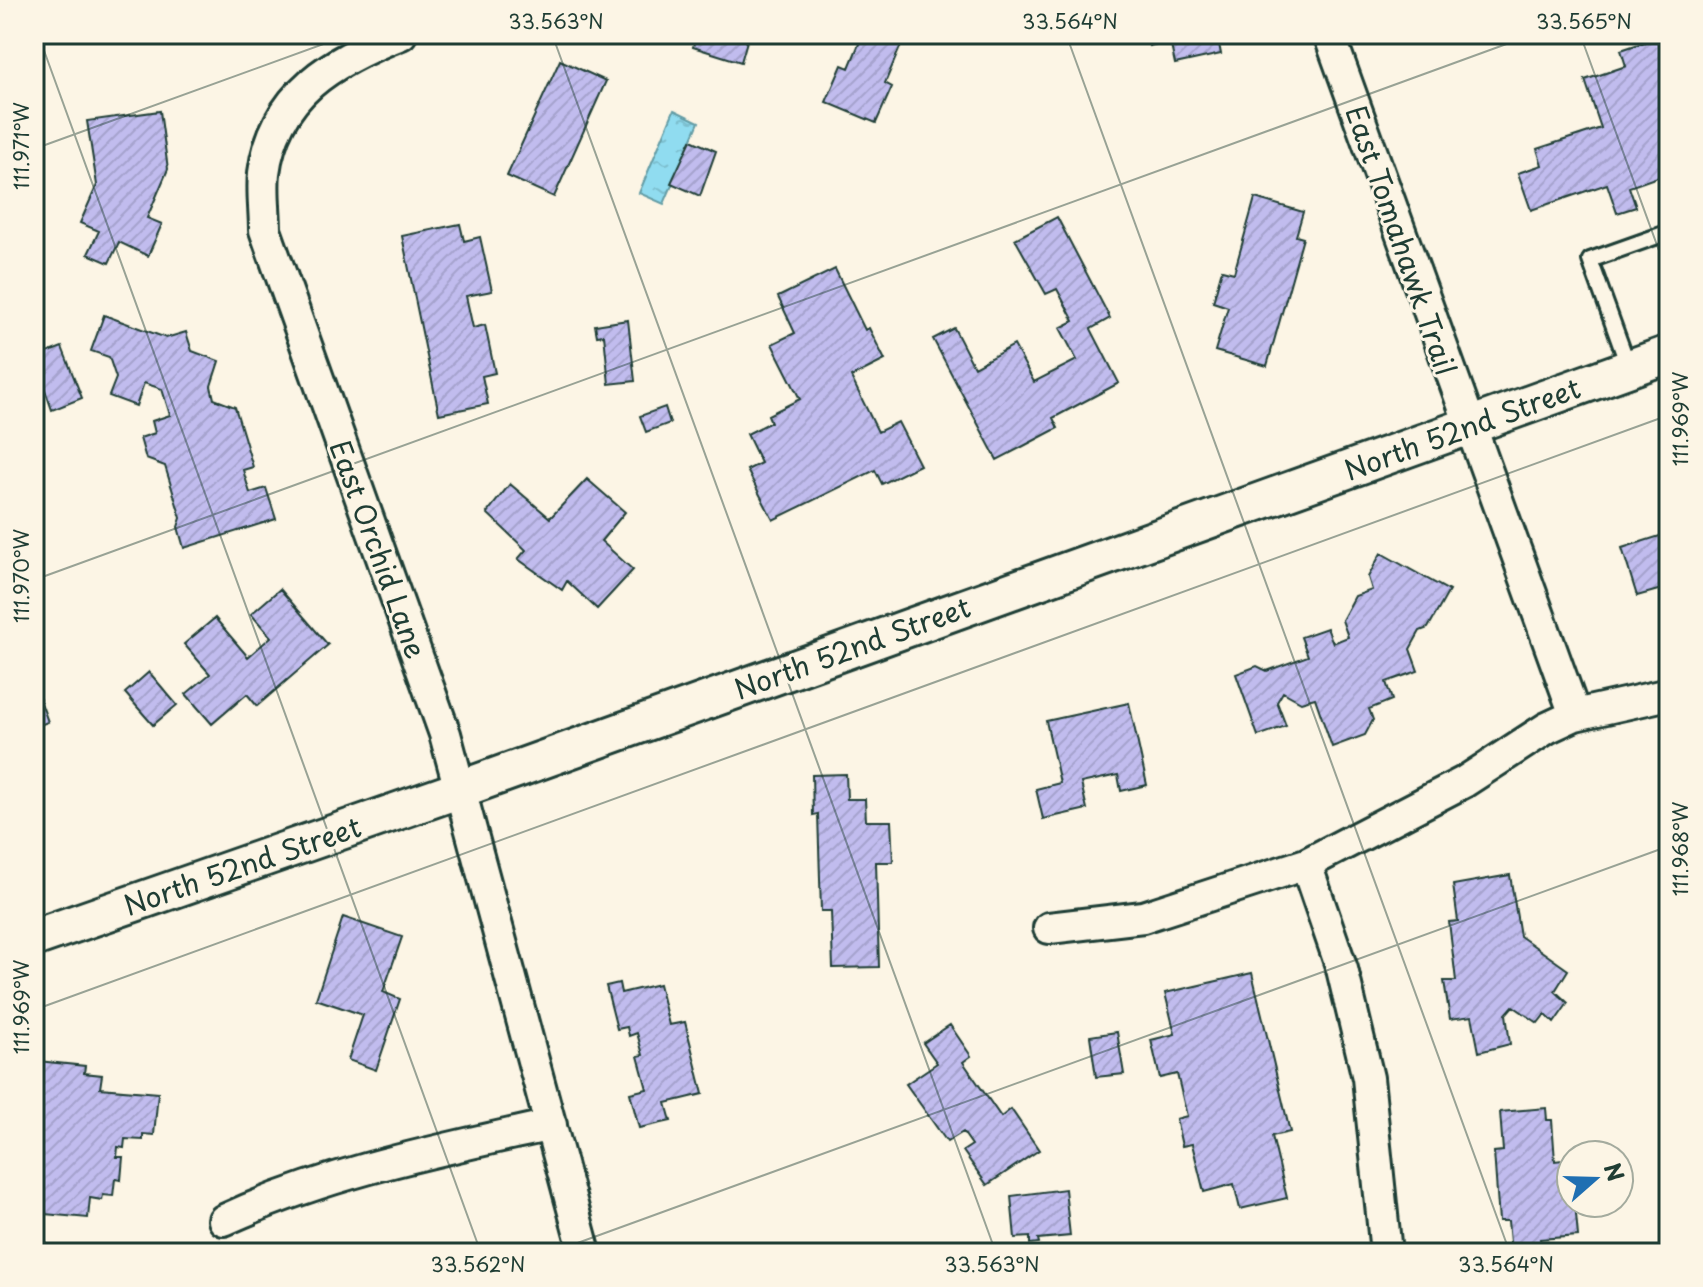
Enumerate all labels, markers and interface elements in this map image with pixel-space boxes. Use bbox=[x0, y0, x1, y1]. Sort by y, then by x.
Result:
text: 33.563°N bbox=[508, 6, 604, 36]
text: 33.564°N bbox=[1022, 6, 1118, 36]
text: 33.565°N bbox=[1536, 6, 1632, 36]
street label: East Tomahawk Trail bbox=[1336, 99, 1468, 381]
text: 111.971°W bbox=[6, 102, 36, 190]
street label: North 52nd Street bbox=[1338, 365, 1586, 491]
text: 111.969°W bbox=[1665, 371, 1695, 466]
street label: East Orchid Lane bbox=[320, 434, 438, 664]
text: 111.970°W bbox=[6, 528, 36, 623]
street label: North 52nd Street bbox=[728, 584, 976, 710]
text: 111.968°W bbox=[1665, 801, 1695, 896]
street label: North 52nd Street bbox=[117, 804, 367, 926]
text: 111.969°W bbox=[6, 959, 36, 1054]
north arrow bbox=[1555, 1139, 1635, 1219]
text: N bbox=[1597, 1158, 1634, 1185]
text: 33.562°N bbox=[431, 1249, 525, 1279]
text: 33.563°N bbox=[944, 1249, 1040, 1279]
text: 33.564°N bbox=[1458, 1249, 1554, 1279]

